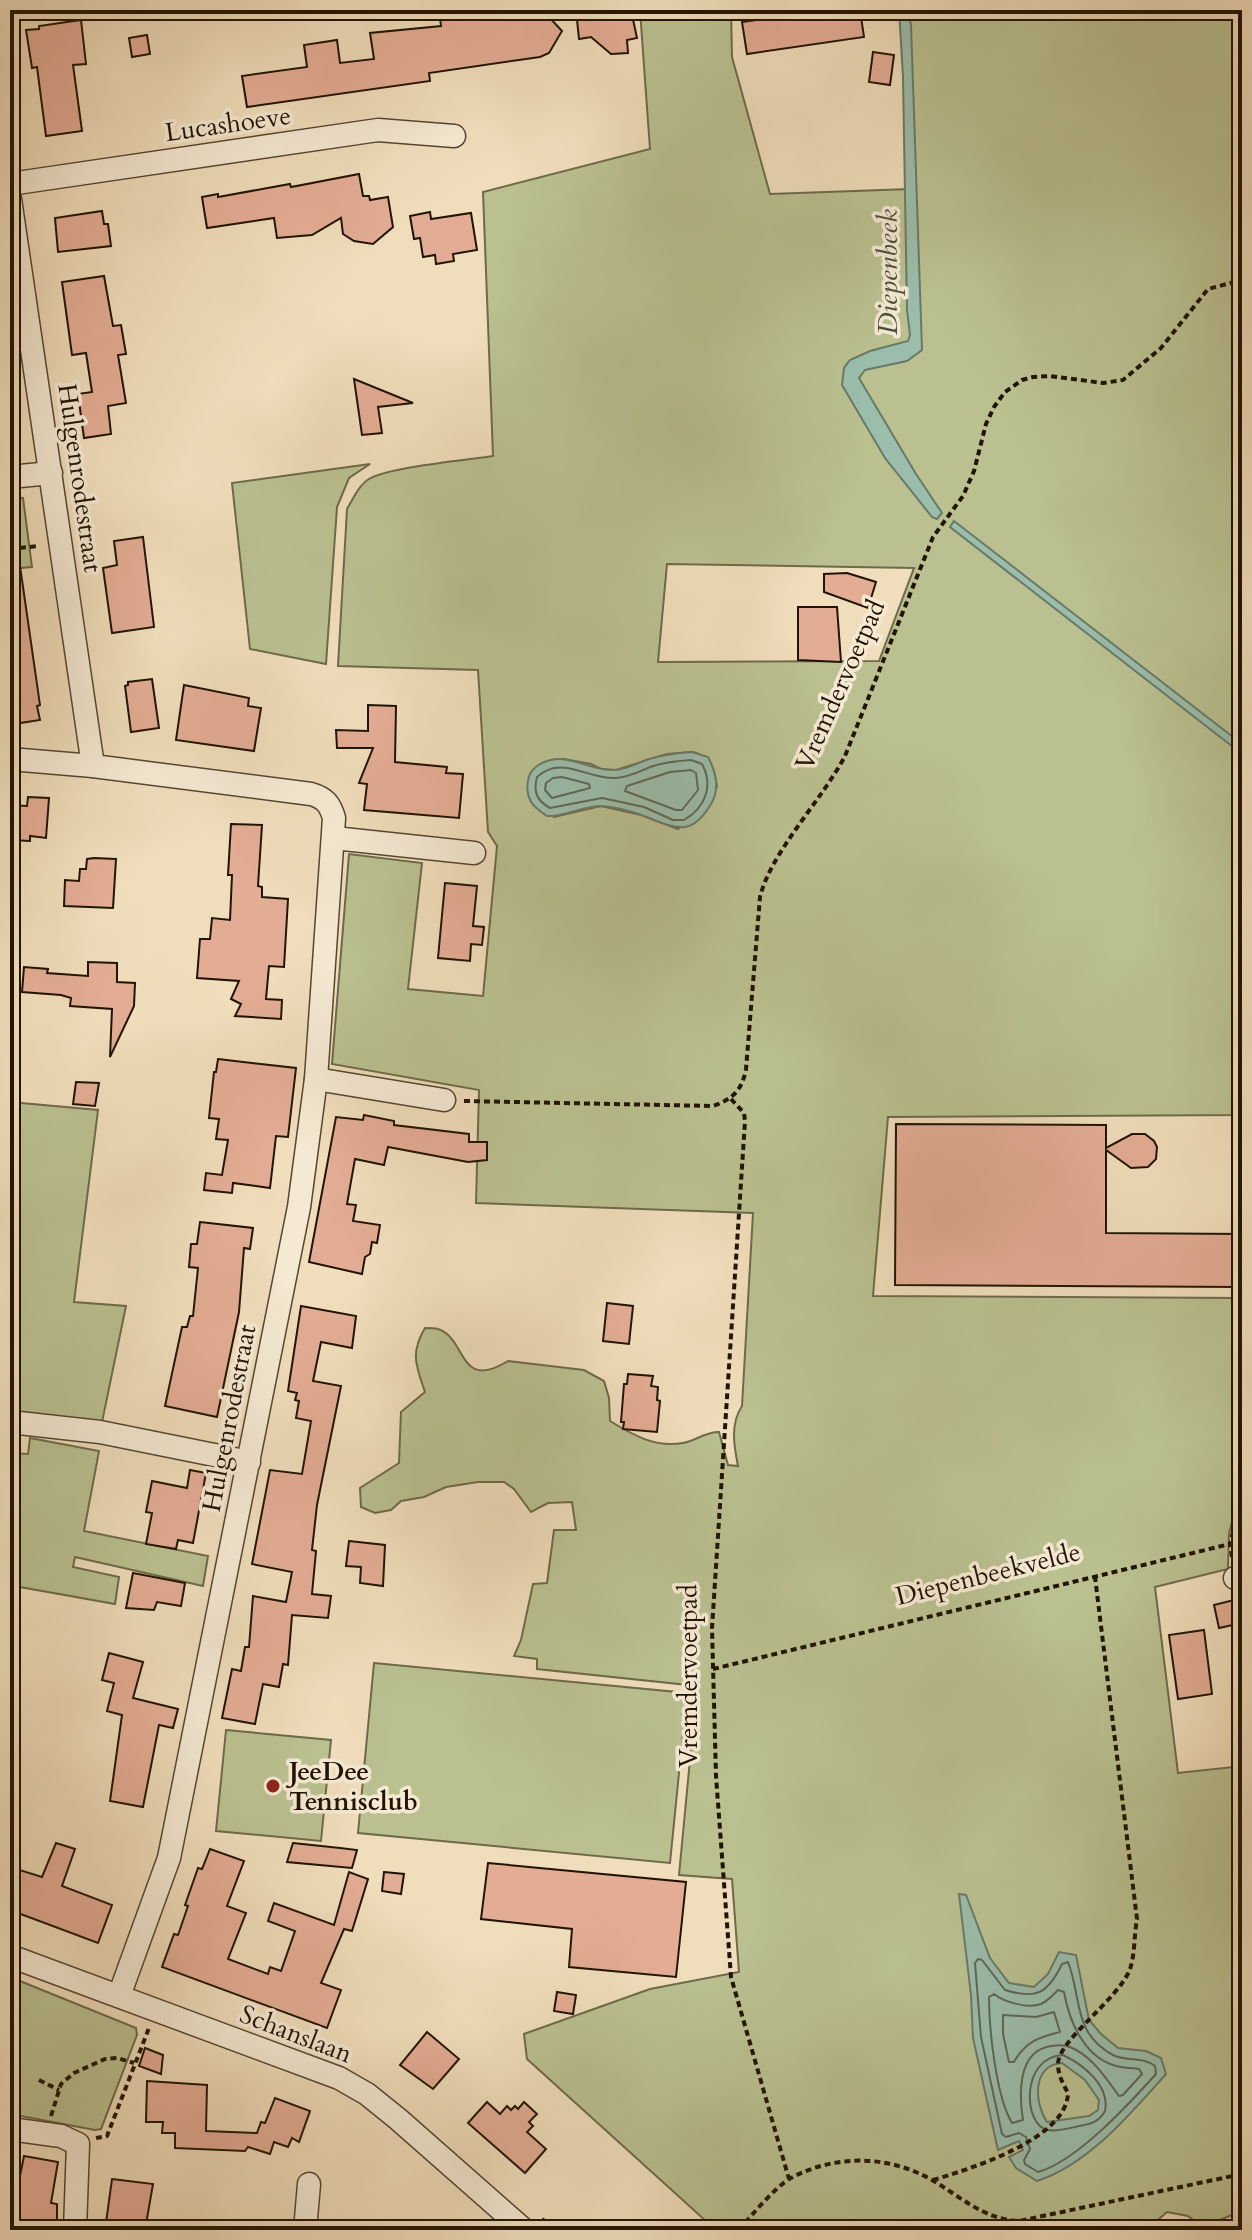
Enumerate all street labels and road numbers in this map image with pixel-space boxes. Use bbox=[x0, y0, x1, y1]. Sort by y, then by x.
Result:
street label: Lucashoeve bbox=[163, 98, 293, 150]
street label: Hulgenrodestraat bbox=[49, 381, 111, 575]
street label: Vremdervoetpad bbox=[787, 594, 893, 776]
street label: Hulgenrodestraat bbox=[194, 1321, 264, 1515]
street label: Diepenbeekvelde bbox=[892, 1534, 1084, 1614]
street label: Vremdervoetpad bbox=[671, 1584, 706, 1768]
street label: Schanslaan bbox=[235, 1997, 357, 2072]

